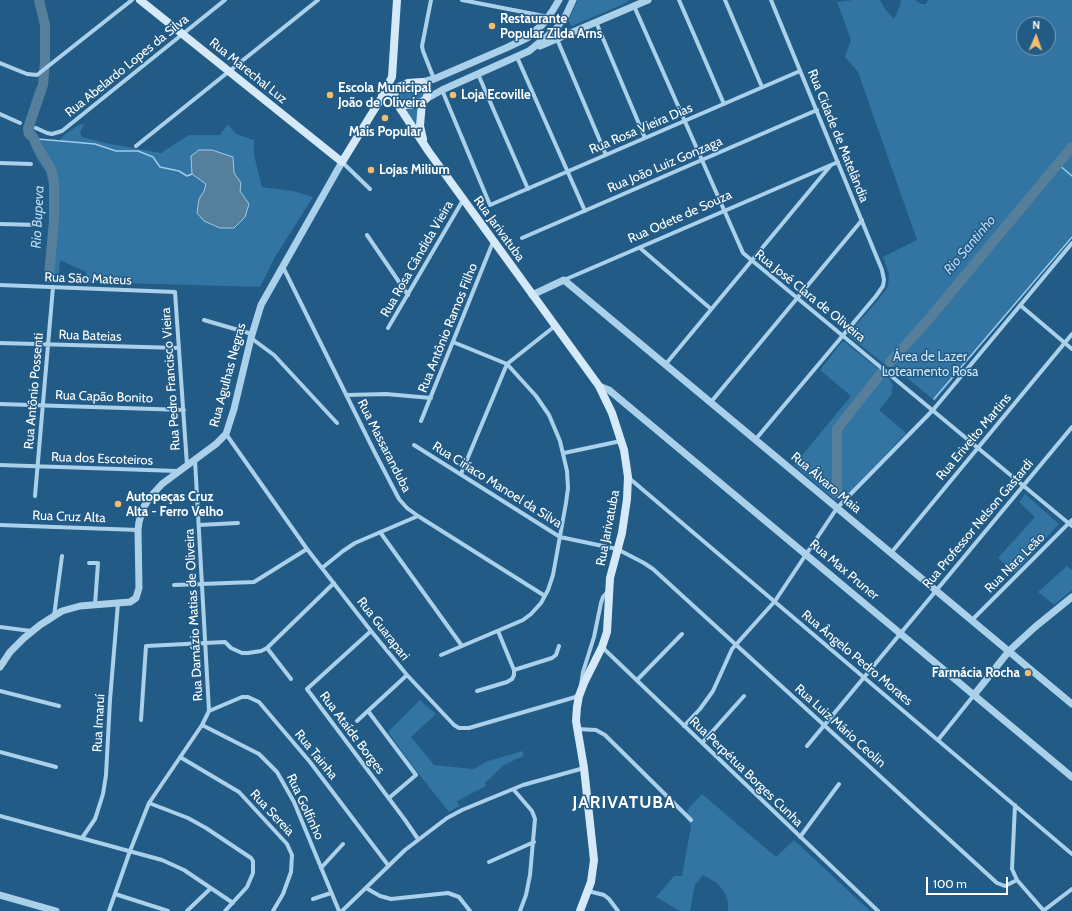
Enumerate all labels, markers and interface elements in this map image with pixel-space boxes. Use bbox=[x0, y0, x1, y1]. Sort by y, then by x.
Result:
street label: Rua Abelardo Lopes da Silva bbox=[62, 11, 192, 121]
place label: Restaurante Popular Zilda Arns bbox=[500, 11, 602, 42]
north arrow bbox=[1016, 16, 1056, 56]
text: N bbox=[1032, 18, 1041, 32]
marker: Restaurante Popular Zilda Arns bbox=[487, 21, 497, 31]
street label: Rua Marechal Luz bbox=[206, 35, 290, 107]
street label: Rua Cidade de Matelândia bbox=[804, 67, 872, 205]
place label: Escola Municipal João de Oliveira bbox=[338, 80, 431, 111]
place label: Loja Ecoville bbox=[461, 87, 531, 103]
marker: Escola Municipal João de Oliveira bbox=[325, 90, 335, 100]
marker: Loja Ecoville bbox=[448, 90, 458, 100]
street label: Rua Rosa Vieira Dias bbox=[587, 100, 695, 158]
marker: Mais Popular bbox=[380, 113, 390, 123]
place label: Mais Popular bbox=[349, 124, 421, 140]
street label: Rua João Luiz Gonzaga bbox=[605, 134, 725, 196]
place label: Lojas Milium bbox=[379, 162, 450, 178]
marker: Lojas Milium bbox=[366, 165, 376, 175]
water label: Rio Bupeva bbox=[28, 185, 48, 249]
street label: Rua Odete de Souza bbox=[626, 187, 734, 247]
street label: Rua Jarivatuba bbox=[470, 193, 528, 265]
street label: Rua Rosa Cândida Vieira bbox=[377, 198, 457, 320]
water label: Rio Santinho bbox=[940, 212, 1000, 278]
street label: Rua José Clara de Oliveira bbox=[752, 247, 868, 345]
street label: Rua Antônio Ramos Filho bbox=[415, 261, 481, 395]
street label: Rua São Mateus bbox=[44, 270, 132, 288]
street label: Rua Pedro Francisco Vieira bbox=[158, 307, 184, 451]
street label: Rua Agulhas Negras bbox=[207, 321, 249, 429]
street label: Rua Bateias bbox=[58, 327, 122, 345]
street label: Rua Antônio Possenti bbox=[21, 332, 47, 450]
park label: Área de Lazer Loteamento Rosa bbox=[882, 349, 978, 380]
street label: Rua Capão Bonito bbox=[55, 387, 153, 407]
street label: Rua Erivelto Martins bbox=[933, 390, 1015, 484]
street label: Rua Massaranduba bbox=[354, 397, 414, 495]
street label: Rua Ciríaco Manoel da Silva bbox=[429, 439, 565, 531]
street label: Rua dos Escoteiros bbox=[51, 449, 153, 469]
street label: Rua Álvaro Maia bbox=[788, 449, 864, 517]
street label: Rua Professor Nelson Gastardi bbox=[919, 456, 1037, 592]
place label: Autopeças Cruz Alta - Ferro Velho bbox=[126, 489, 224, 520]
street label: Rua Jarivatuba bbox=[593, 489, 623, 567]
marker: Autopeças Cruz Alta - Ferro Velho bbox=[113, 499, 123, 509]
street label: Rua Cruz Alta bbox=[32, 508, 106, 526]
street label: Rua Damázio Matias de Oliveira bbox=[182, 528, 206, 702]
street label: Rua Nara Leão bbox=[982, 530, 1048, 596]
street label: Rua Max Pruner bbox=[806, 536, 882, 604]
street label: Rua Guarapari bbox=[353, 594, 413, 664]
street label: Rua Ângelo Pedro Moraes bbox=[798, 607, 916, 709]
place label: Farmácia Rocha bbox=[932, 665, 1020, 681]
marker: Farmácia Rocha bbox=[1023, 668, 1033, 678]
street label: Rua Luiz Mário Ceolin bbox=[791, 681, 889, 771]
street label: Rua Ataíde Borges bbox=[316, 689, 388, 777]
street label: Rua Imaruí bbox=[90, 694, 108, 752]
street label: Rua Perpétua Borges Cunha bbox=[686, 714, 806, 830]
street label: Rua Tainha bbox=[291, 727, 341, 783]
street label: Rua Golfinho bbox=[283, 771, 327, 843]
street label: Rua Sereia bbox=[247, 787, 297, 839]
district label: JARIVATUBA bbox=[572, 793, 676, 813]
scale bar bbox=[928, 869, 1010, 895]
text: 100 m bbox=[933, 876, 967, 891]

